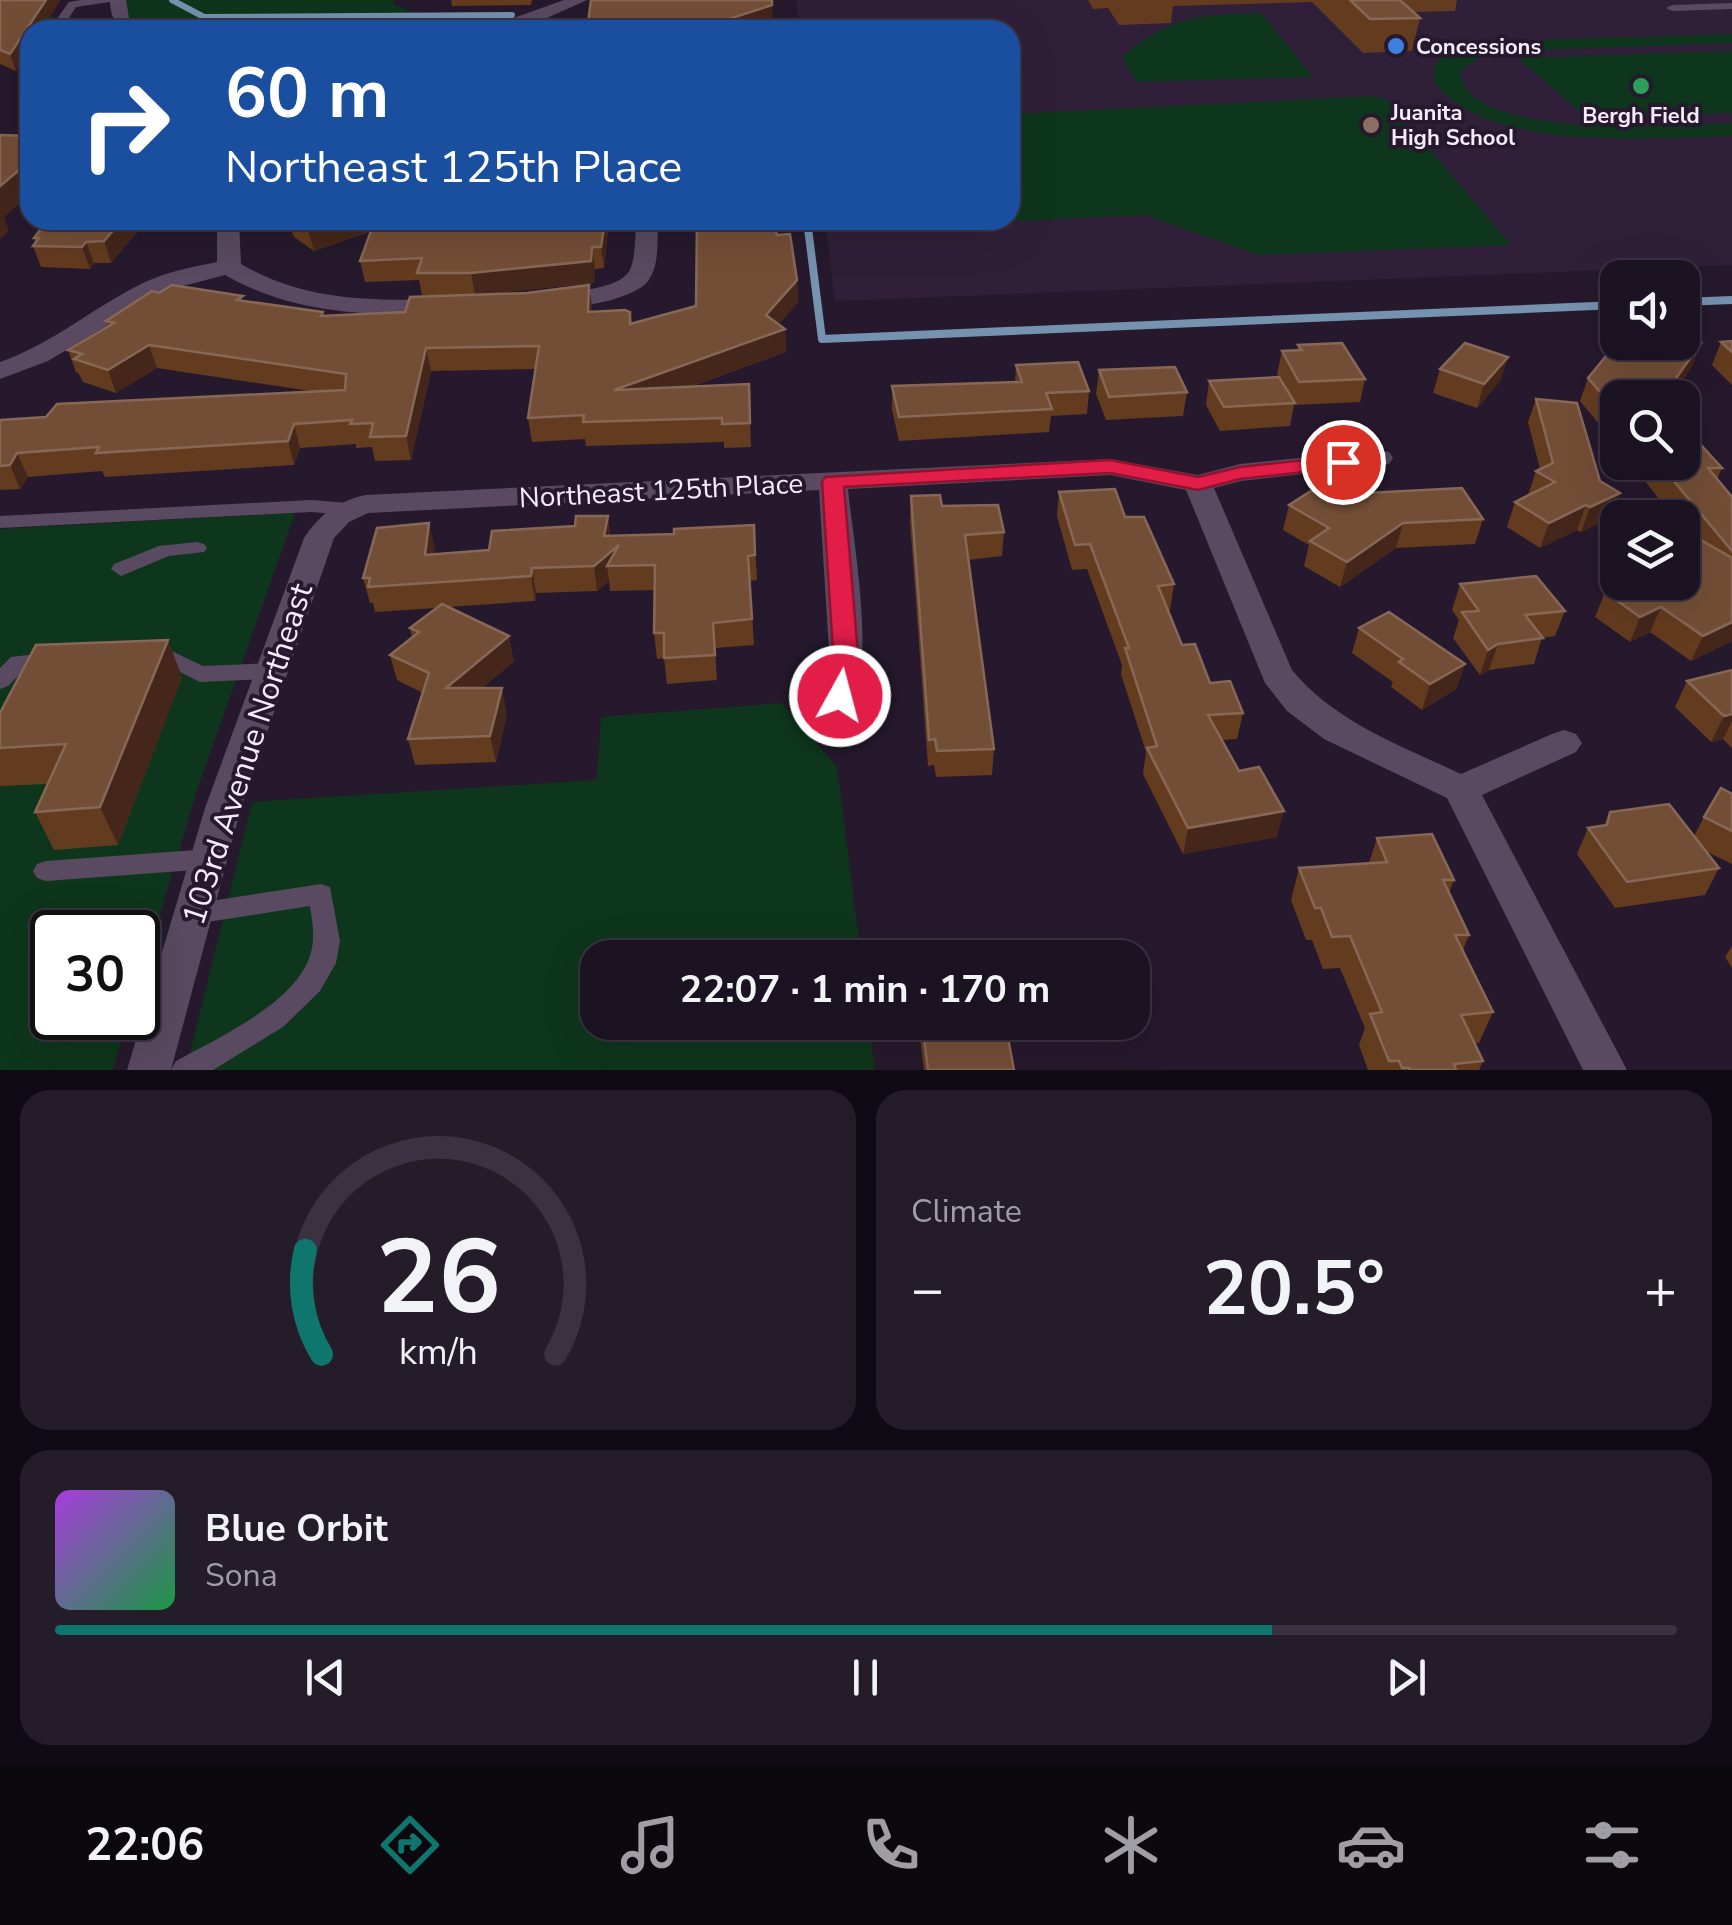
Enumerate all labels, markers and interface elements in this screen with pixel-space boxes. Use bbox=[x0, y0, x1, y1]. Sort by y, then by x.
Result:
place label: Concessions bbox=[1416, 32, 1541, 62]
marker: Concessions bbox=[1385, 35, 1407, 57]
text: 60 m bbox=[225, 46, 389, 142]
icon: right bbox=[60, 60, 190, 190]
marker: Bergh Field bbox=[1630, 75, 1652, 97]
place label: Juanita High School bbox=[1390, 98, 1515, 153]
place label: Bergh Field bbox=[1582, 101, 1700, 131]
marker: Juanita High School bbox=[1360, 114, 1382, 136]
text: Northeast 125th Place bbox=[225, 137, 682, 198]
map controls bbox=[1600, 260, 1700, 600]
button: sound bbox=[1600, 260, 1700, 360]
button: search bbox=[1600, 380, 1700, 480]
pin bbox=[1301, 420, 1386, 505]
icon: arrive bbox=[1316, 435, 1371, 490]
street label: Northeast 125th Place bbox=[518, 465, 804, 517]
button: layers bbox=[1600, 500, 1700, 600]
street label: 103rd Avenue Northeast bbox=[172, 577, 323, 930]
position arrow bbox=[788, 644, 892, 748]
speed limit sign: 30 bbox=[30, 910, 160, 1040]
text: 22:07 · 1 min · 170 m bbox=[680, 964, 1050, 1015]
text: Climate bbox=[911, 1190, 1022, 1233]
text: 26 bbox=[376, 1207, 500, 1349]
text: 20.5° bbox=[1203, 1238, 1385, 1340]
text: − bbox=[911, 1252, 944, 1327]
text: + bbox=[1644, 1252, 1677, 1327]
text: km/h bbox=[399, 1328, 477, 1377]
text: Blue Orbit bbox=[205, 1503, 388, 1554]
text: Sona bbox=[205, 1554, 278, 1597]
icon: previous bbox=[298, 1650, 353, 1705]
icon: pause bbox=[838, 1650, 893, 1705]
icon: next bbox=[1379, 1650, 1434, 1705]
icon: directions bbox=[375, 1810, 445, 1880]
icon: music bbox=[615, 1810, 685, 1880]
icon: phone bbox=[856, 1810, 926, 1880]
icon: climate bbox=[1096, 1810, 1166, 1880]
icon: car bbox=[1336, 1810, 1406, 1880]
icon: filters bbox=[1577, 1810, 1647, 1880]
text: 22:06 bbox=[85, 1815, 204, 1876]

